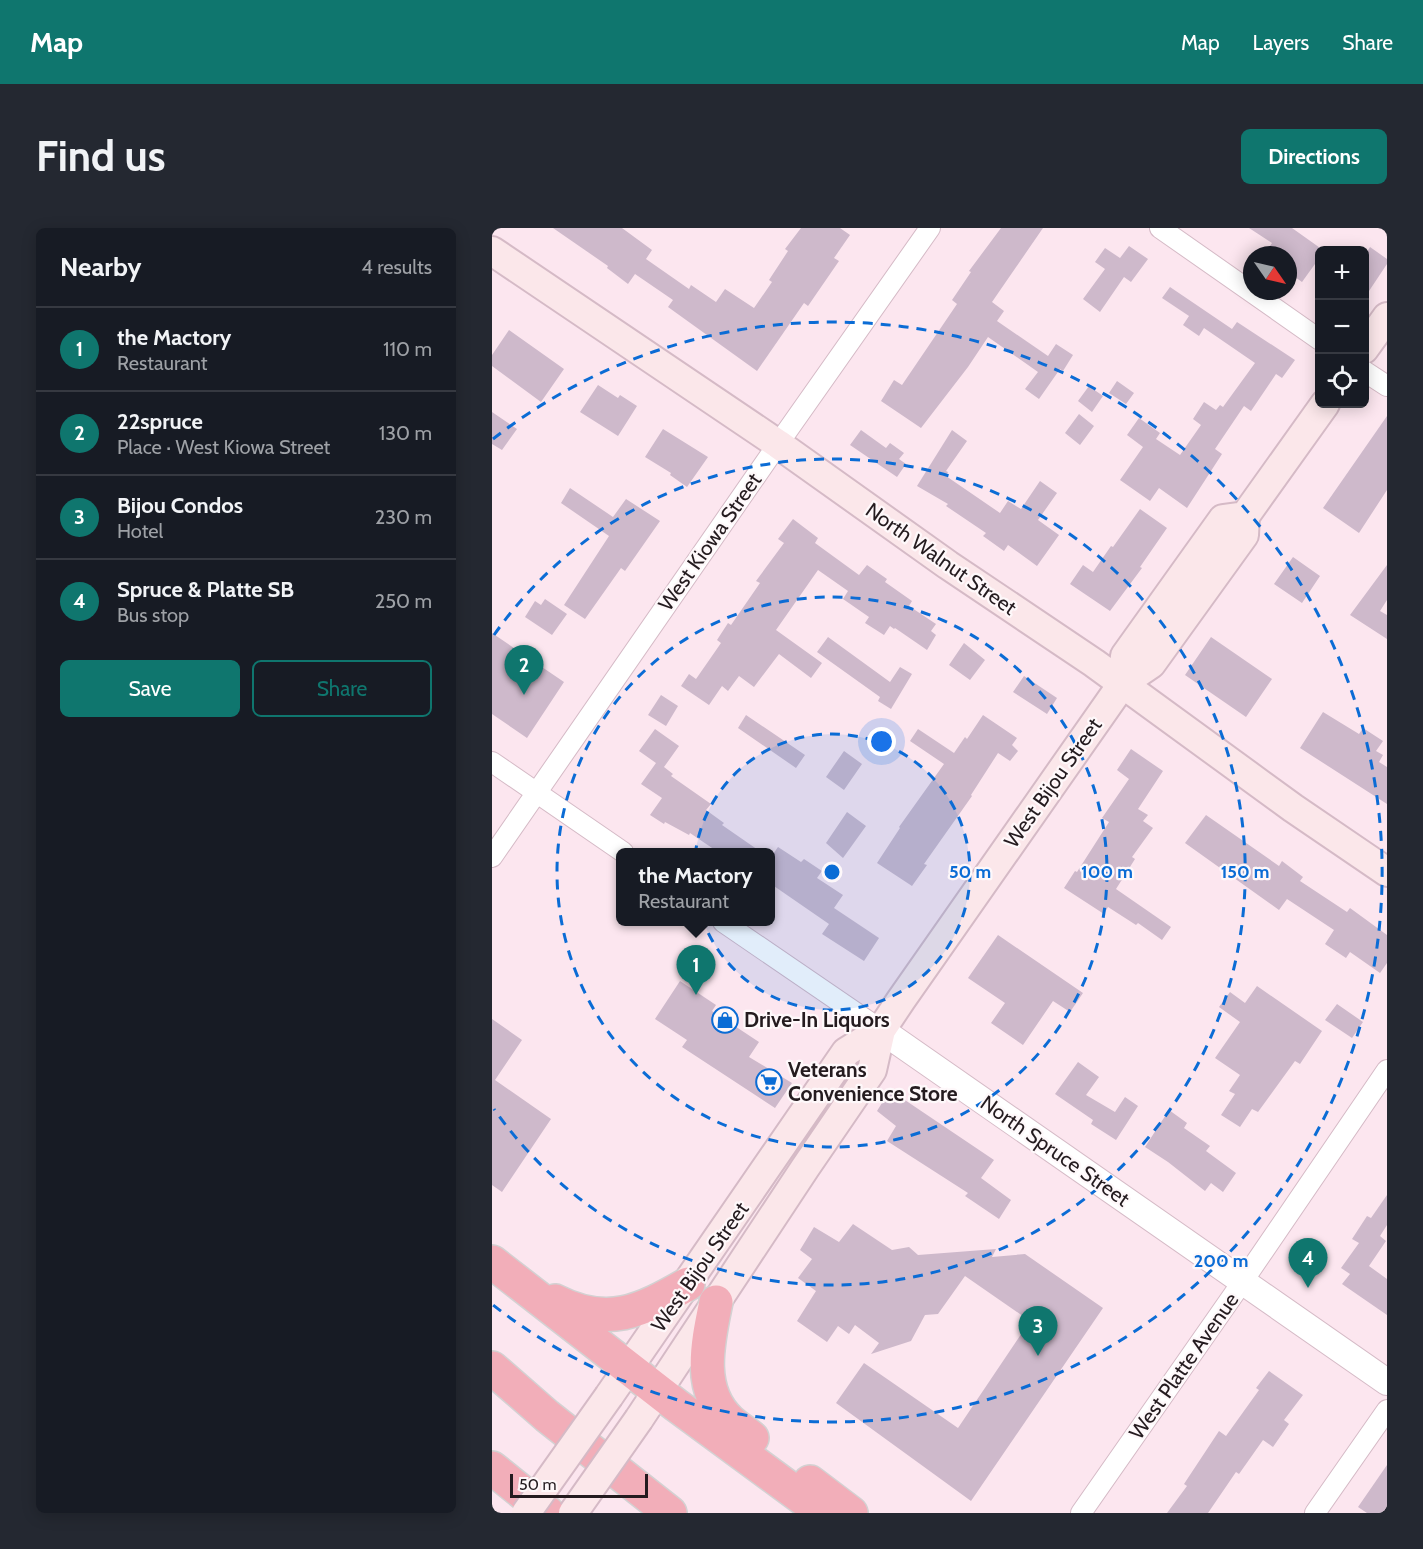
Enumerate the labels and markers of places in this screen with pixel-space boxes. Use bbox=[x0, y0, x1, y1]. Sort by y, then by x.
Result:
pin: 2 bbox=[504, 646, 543, 695]
centre of rings bbox=[822, 862, 842, 882]
pin: 1 bbox=[676, 946, 716, 995]
shop icon: Drive-In Liquors bbox=[710, 1005, 740, 1035]
place label: Drive-In Liquors bbox=[744, 1007, 890, 1032]
place label: Veterans Convenience Store bbox=[788, 1057, 958, 1106]
supermarket icon: Veterans Convenience Store bbox=[754, 1067, 784, 1097]
pin: 4 bbox=[1288, 1238, 1328, 1288]
pin: 3 bbox=[1018, 1306, 1058, 1356]

